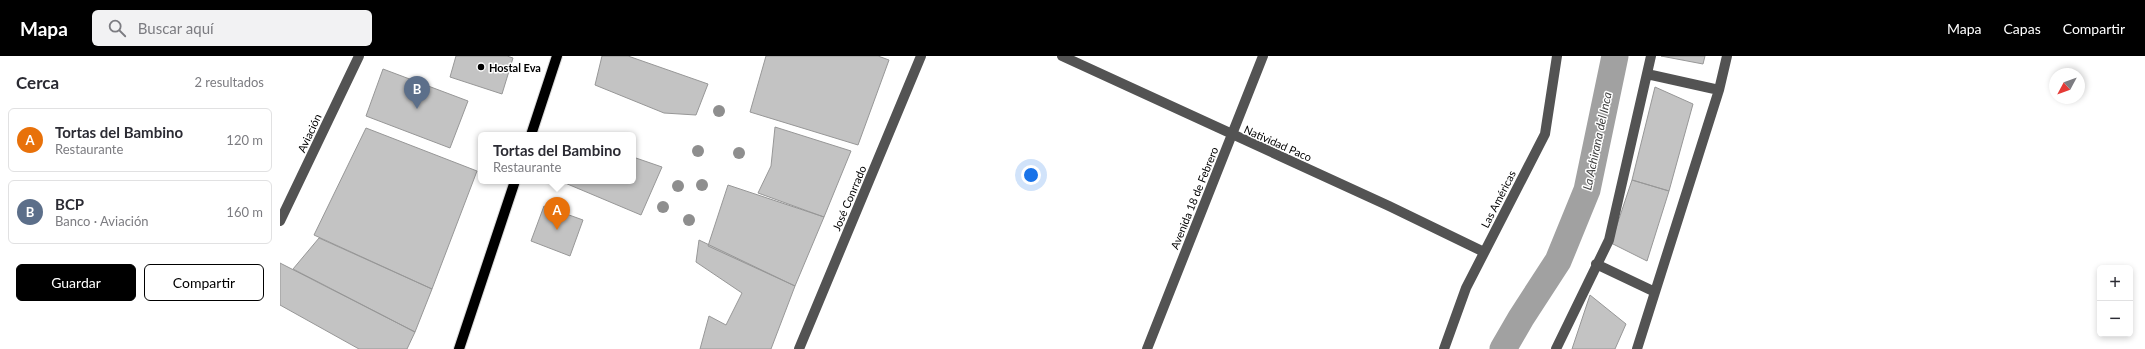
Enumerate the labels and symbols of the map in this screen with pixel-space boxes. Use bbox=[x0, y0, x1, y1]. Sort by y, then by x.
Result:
place label: Hostal Eva bbox=[489, 61, 541, 74]
marker: Hostal Eva bbox=[476, 62, 486, 72]
north arrow bbox=[2049, 68, 2085, 104]
pin: B bbox=[404, 76, 430, 109]
water label: La Achirana del Inca bbox=[1579, 91, 1615, 191]
street label: Aviación bbox=[294, 112, 324, 154]
street label: Natividad Paco bbox=[1242, 122, 1314, 164]
street label: Avenida 18 de Febrero bbox=[1168, 145, 1220, 251]
street label: José Conrrado bbox=[829, 163, 869, 233]
your location bbox=[1021, 165, 1041, 185]
street label: Las Américas bbox=[1478, 168, 1518, 230]
pin: A bbox=[544, 197, 570, 230]

